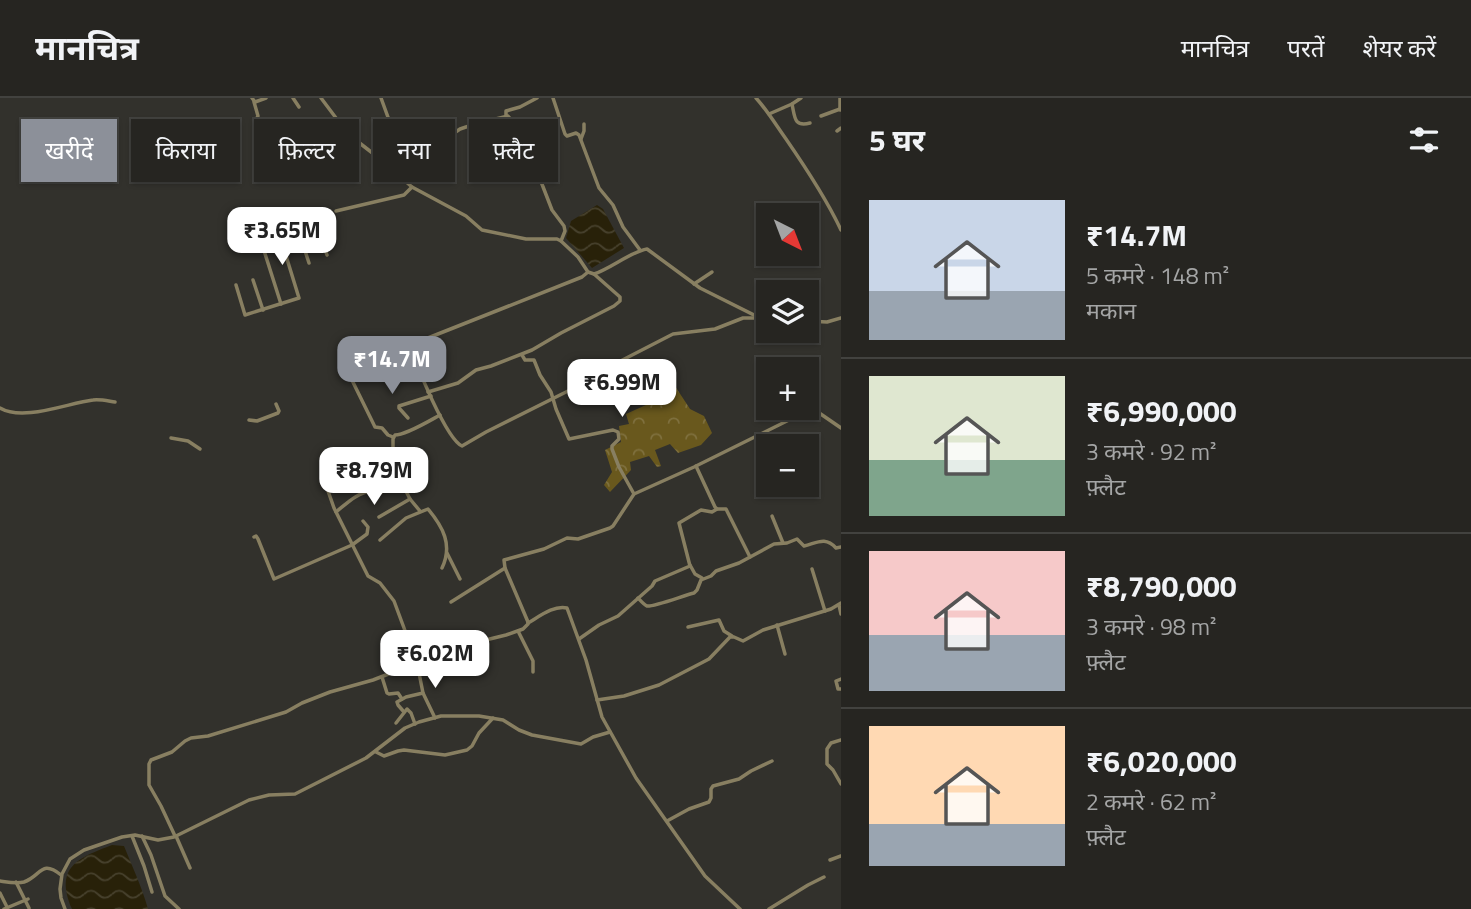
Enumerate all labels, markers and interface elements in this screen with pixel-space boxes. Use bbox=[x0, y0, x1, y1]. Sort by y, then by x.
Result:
text: मानचित्र bbox=[35, 23, 139, 73]
text: मानचित्र bbox=[1181, 30, 1249, 66]
text: परतें bbox=[1287, 30, 1324, 66]
text: शेयर करें bbox=[1362, 30, 1436, 66]
text: 5 घर bbox=[869, 117, 925, 163]
chip: खरीदें bbox=[21, 119, 117, 182]
chip: किराया bbox=[131, 119, 240, 182]
chip: फ़िल्टर bbox=[254, 119, 359, 182]
chip: नया bbox=[373, 119, 455, 182]
chip: फ़्लैट bbox=[469, 119, 558, 182]
icon: filters bbox=[1405, 121, 1443, 159]
north arrow bbox=[756, 203, 819, 266]
map controls bbox=[756, 203, 819, 497]
pin: ₹3.65M bbox=[225, 208, 339, 267]
text: ₹3.65M bbox=[243, 212, 321, 247]
text: ₹14.7M bbox=[1086, 212, 1187, 258]
icon: home bbox=[925, 228, 1009, 312]
text: 5 कमरे · 148 m² bbox=[1086, 258, 1229, 293]
button: layers bbox=[756, 280, 819, 343]
text: मकान bbox=[1086, 293, 1136, 328]
pin: ₹14.7M bbox=[335, 336, 449, 396]
text: ₹14.7M bbox=[353, 341, 431, 376]
button: + bbox=[756, 357, 819, 420]
pin: ₹6.99M bbox=[565, 360, 679, 419]
text: ₹6.99M bbox=[583, 364, 661, 399]
text: ₹6,990,000 bbox=[1086, 388, 1237, 434]
icon: home bbox=[925, 404, 1009, 488]
button: − bbox=[756, 434, 819, 497]
text: 3 कमरे · 92 m² bbox=[1086, 434, 1216, 469]
pin: ₹8.79M bbox=[317, 448, 431, 507]
text: ₹8.79M bbox=[335, 452, 413, 487]
text: फ़्लैट bbox=[1086, 469, 1126, 504]
text: ₹8,790,000 bbox=[1086, 563, 1237, 609]
icon: home bbox=[925, 579, 1009, 663]
text: 3 कमरे · 98 m² bbox=[1086, 609, 1216, 644]
pin: ₹6.02M bbox=[378, 630, 492, 690]
text: ₹6.02M bbox=[396, 635, 474, 670]
text: फ़्लैट bbox=[1086, 644, 1126, 679]
text: ₹6,020,000 bbox=[1086, 738, 1237, 784]
icon: home bbox=[925, 754, 1009, 838]
text: 2 कमरे · 62 m² bbox=[1086, 784, 1216, 819]
text: फ़्लैट bbox=[1086, 819, 1126, 854]

